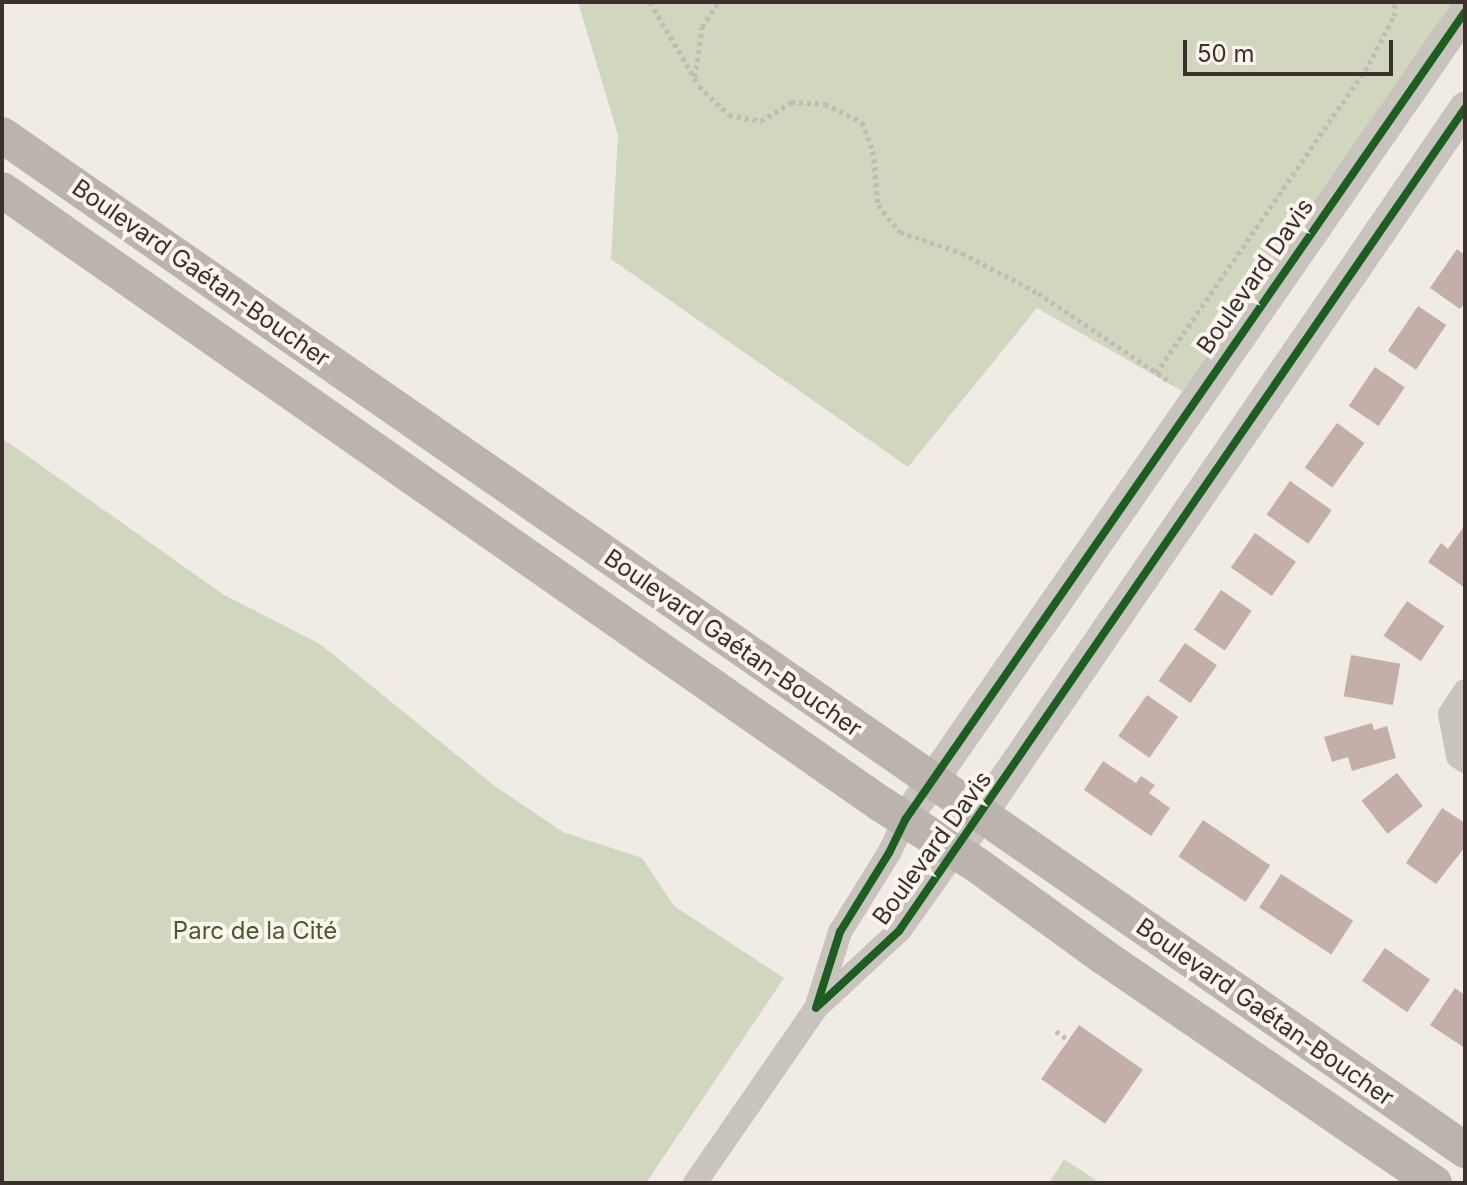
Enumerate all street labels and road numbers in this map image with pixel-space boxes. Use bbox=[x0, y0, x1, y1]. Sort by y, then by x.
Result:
street label: Boulevard Gaétan-Boucher bbox=[67, 173, 335, 373]
street label: Boulevard Davis bbox=[1191, 193, 1319, 359]
street label: Boulevard Gaétan-Boucher bbox=[599, 543, 867, 743]
street label: Boulevard Davis bbox=[867, 766, 997, 930]
street label: Boulevard Gaétan-Boucher bbox=[1131, 912, 1399, 1112]

